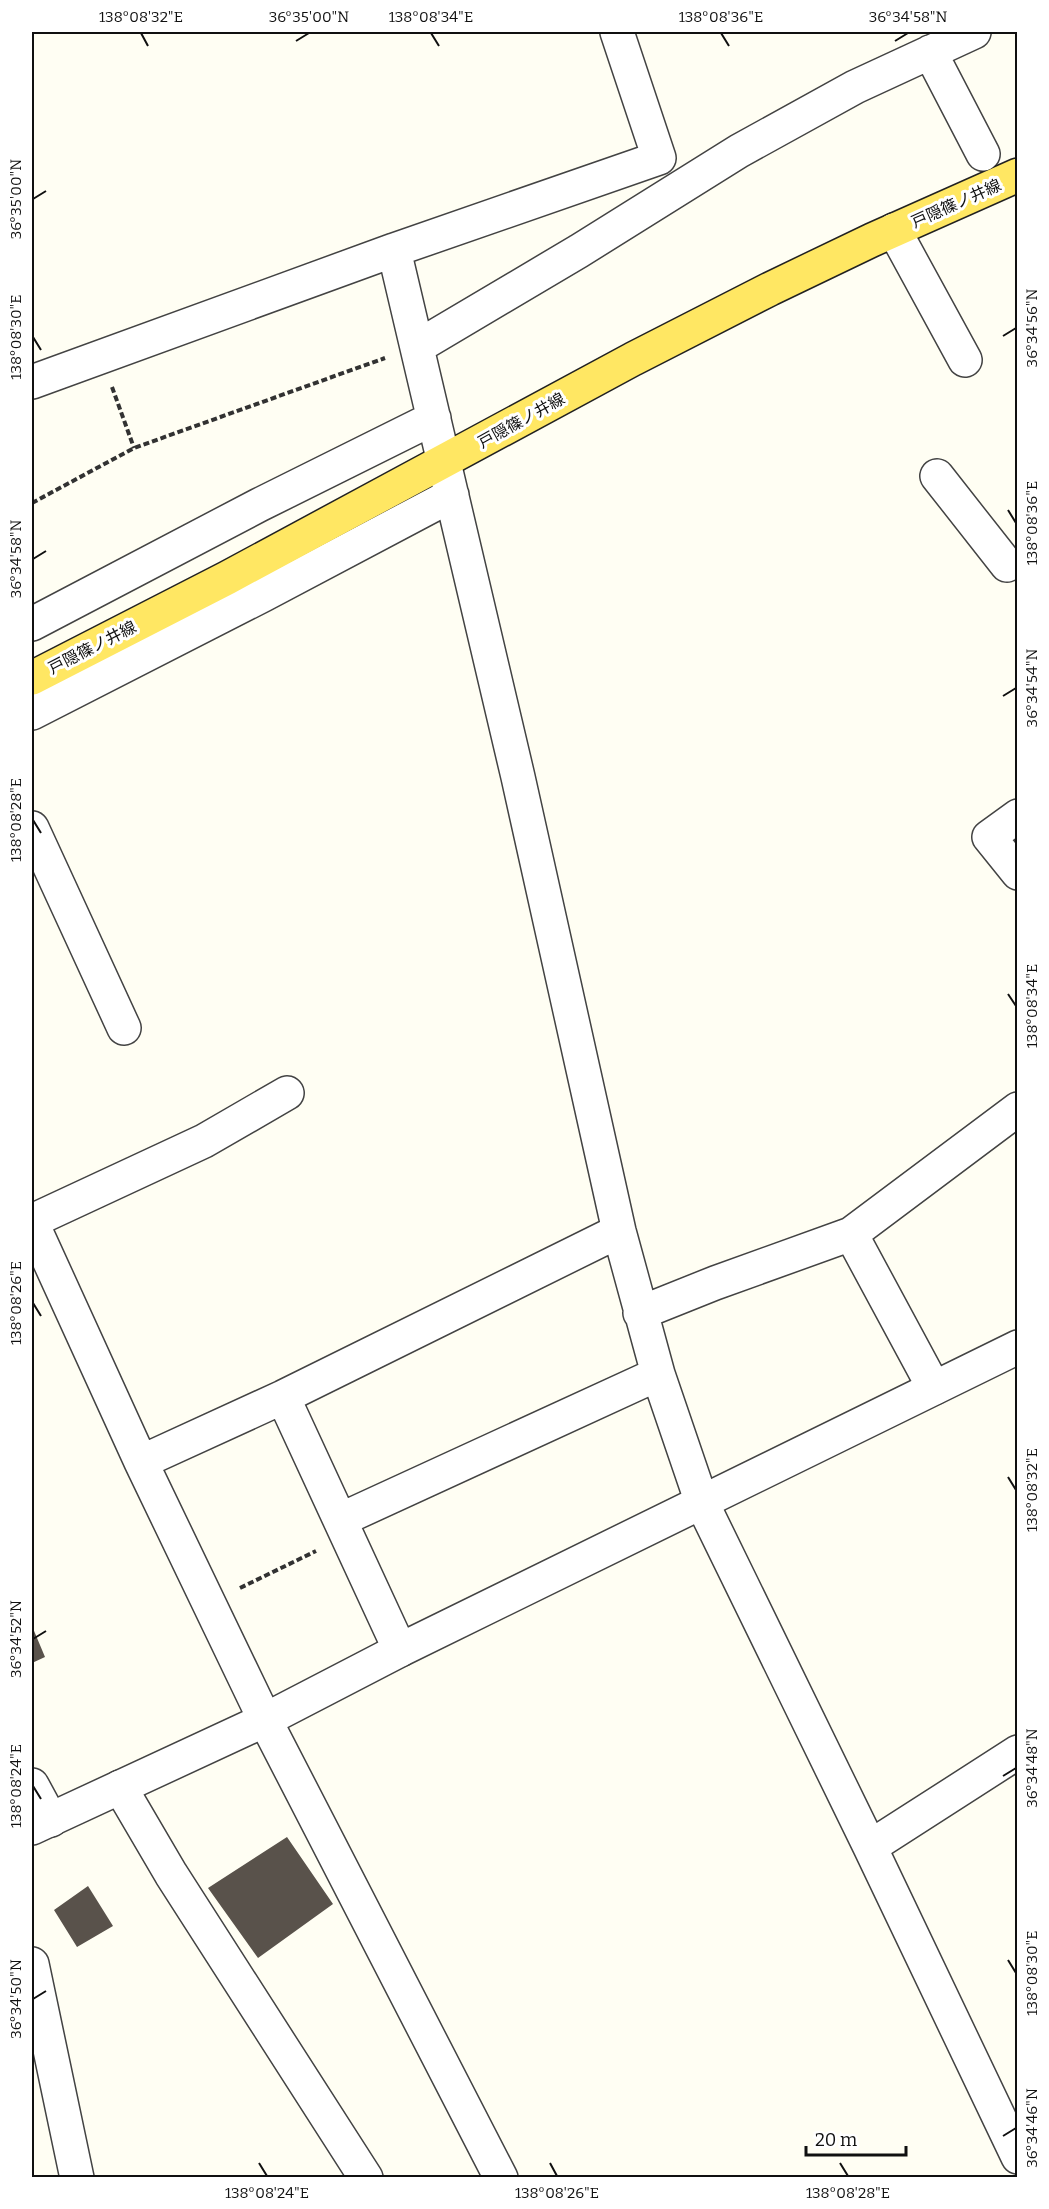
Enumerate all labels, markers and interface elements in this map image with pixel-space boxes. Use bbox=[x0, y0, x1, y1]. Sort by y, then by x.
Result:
text: 138°08'32"E bbox=[99, 8, 183, 26]
text: 36°35'00"N bbox=[269, 8, 349, 26]
text: 138°08'34"E bbox=[389, 8, 473, 26]
text: 138°08'36"E bbox=[679, 8, 763, 26]
text: 36°34'58"N bbox=[869, 8, 947, 26]
text: 36°35'00"N bbox=[7, 159, 25, 239]
street label: 戸隠篠ノ井線 bbox=[908, 175, 1004, 232]
text: 36°34'56"N bbox=[1023, 288, 1041, 367]
text: 138°08'30"E bbox=[7, 294, 25, 380]
street label: 戸隠篠ノ井線 bbox=[475, 389, 568, 452]
text: 138°08'36"E bbox=[1023, 481, 1041, 565]
text: 36°34'58"N bbox=[7, 520, 25, 598]
street label: 戸隠篠ノ井線 bbox=[45, 617, 139, 678]
text: 36°34'54"N bbox=[1023, 648, 1041, 727]
text: 138°08'28"E bbox=[7, 778, 25, 862]
text: 138°08'34"E bbox=[1023, 964, 1041, 1048]
text: 138°08'26"E bbox=[7, 1261, 25, 1345]
text: 138°08'32"E bbox=[1023, 1448, 1041, 1532]
text: 36°34'52"N bbox=[7, 1600, 25, 1678]
text: 36°34'48"N bbox=[1023, 1728, 1041, 1808]
text: 138°08'24"E bbox=[7, 1744, 25, 1828]
text: 138°08'30"E bbox=[1023, 1930, 1041, 2016]
text: 36°34'50"N bbox=[7, 1959, 25, 2039]
text: 36°34'46"N bbox=[1023, 2088, 1041, 2168]
scale bar bbox=[806, 2119, 906, 2157]
text: 20 m bbox=[815, 2129, 857, 2151]
text: 138°08'24"E bbox=[225, 2184, 309, 2202]
text: 138°08'26"E bbox=[515, 2184, 599, 2202]
text: 138°08'28"E bbox=[806, 2184, 890, 2202]

